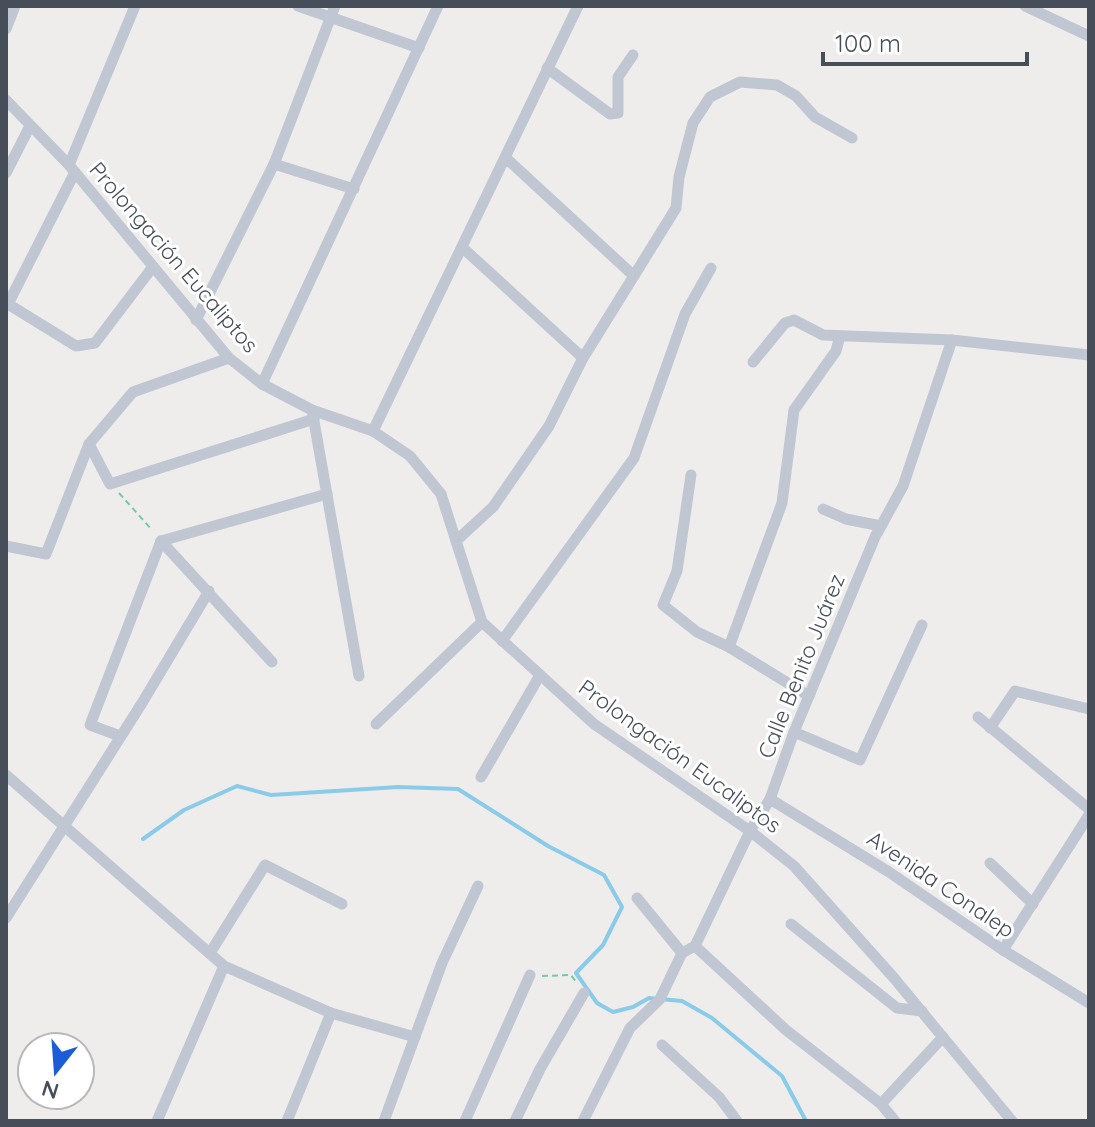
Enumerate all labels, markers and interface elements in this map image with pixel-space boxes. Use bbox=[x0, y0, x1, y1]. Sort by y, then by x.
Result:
scale bar bbox=[823, 16, 1027, 66]
text: 100 m bbox=[835, 28, 901, 58]
street label: Prolongación Eucaliptos bbox=[83, 156, 265, 358]
street label: Calle Benito Juárez bbox=[751, 570, 851, 762]
street label: Prolongación Eucaliptos bbox=[573, 673, 787, 839]
street label: Avenida Conalep bbox=[862, 824, 1020, 944]
north arrow bbox=[16, 1031, 96, 1111]
text: N bbox=[38, 1074, 62, 1106]

